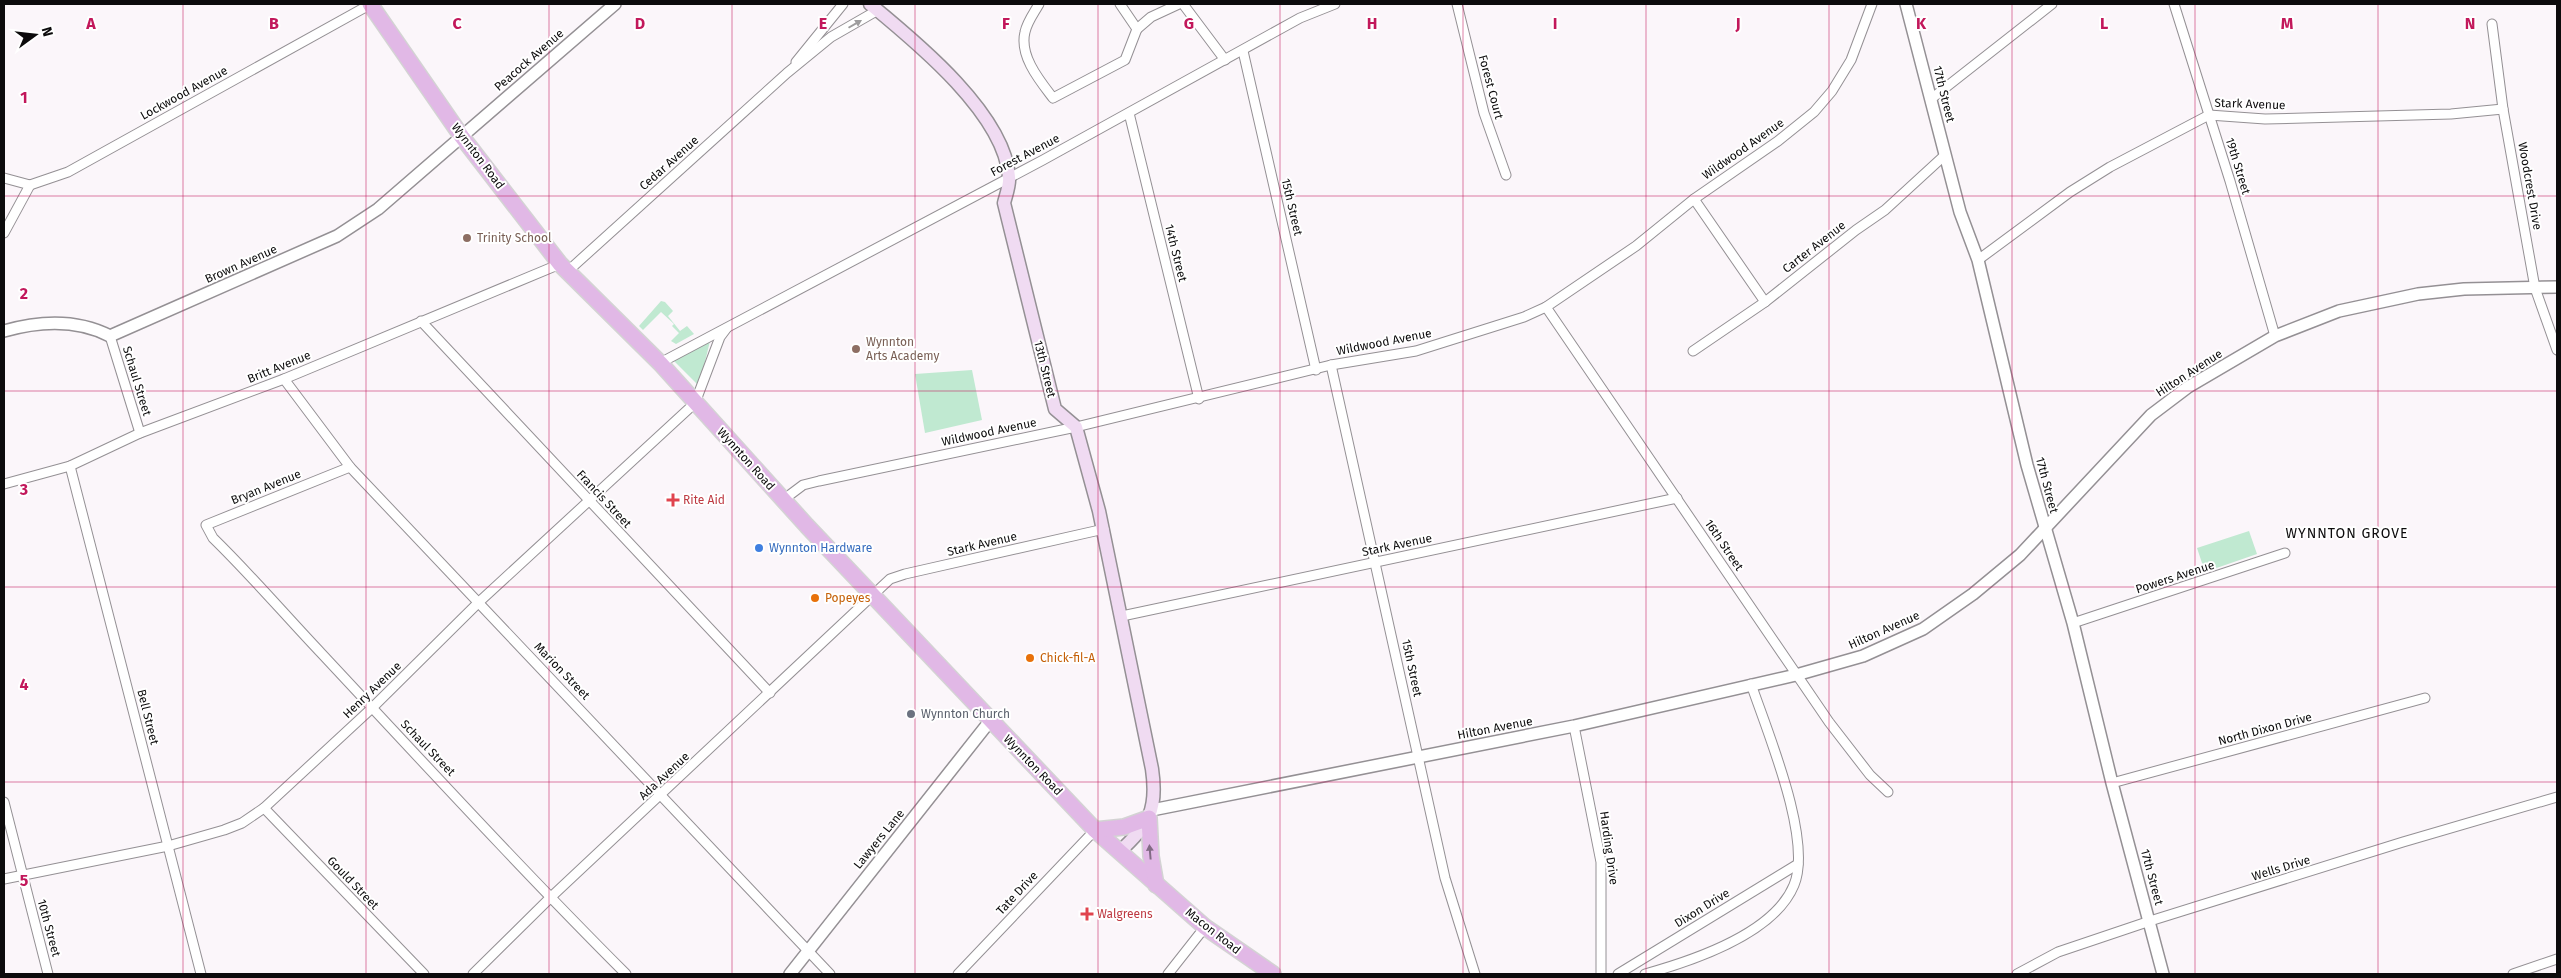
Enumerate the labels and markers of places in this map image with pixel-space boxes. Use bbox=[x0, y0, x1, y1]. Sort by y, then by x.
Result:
place label: Trinity School bbox=[477, 231, 552, 245]
marker: Trinity School bbox=[461, 232, 473, 244]
place label: Wynnton Arts Academy bbox=[866, 335, 940, 363]
marker: Wynnton Arts Academy bbox=[850, 343, 862, 355]
place label: Rite Aid bbox=[683, 493, 725, 507]
marker: Rite Aid bbox=[667, 494, 679, 506]
place label: Wynnton Hardware bbox=[769, 541, 872, 555]
marker: Wynnton Hardware bbox=[753, 542, 765, 554]
place label: Popeyes bbox=[825, 591, 871, 605]
marker: Popeyes bbox=[809, 592, 821, 604]
place label: Chick-fil-A bbox=[1040, 651, 1095, 665]
marker: Chick-fil-A bbox=[1024, 652, 1036, 664]
place label: Wynnton Church bbox=[921, 707, 1010, 721]
marker: Wynnton Church bbox=[905, 708, 917, 720]
place label: Walgreens bbox=[1097, 907, 1153, 921]
marker: Walgreens bbox=[1081, 908, 1093, 920]

